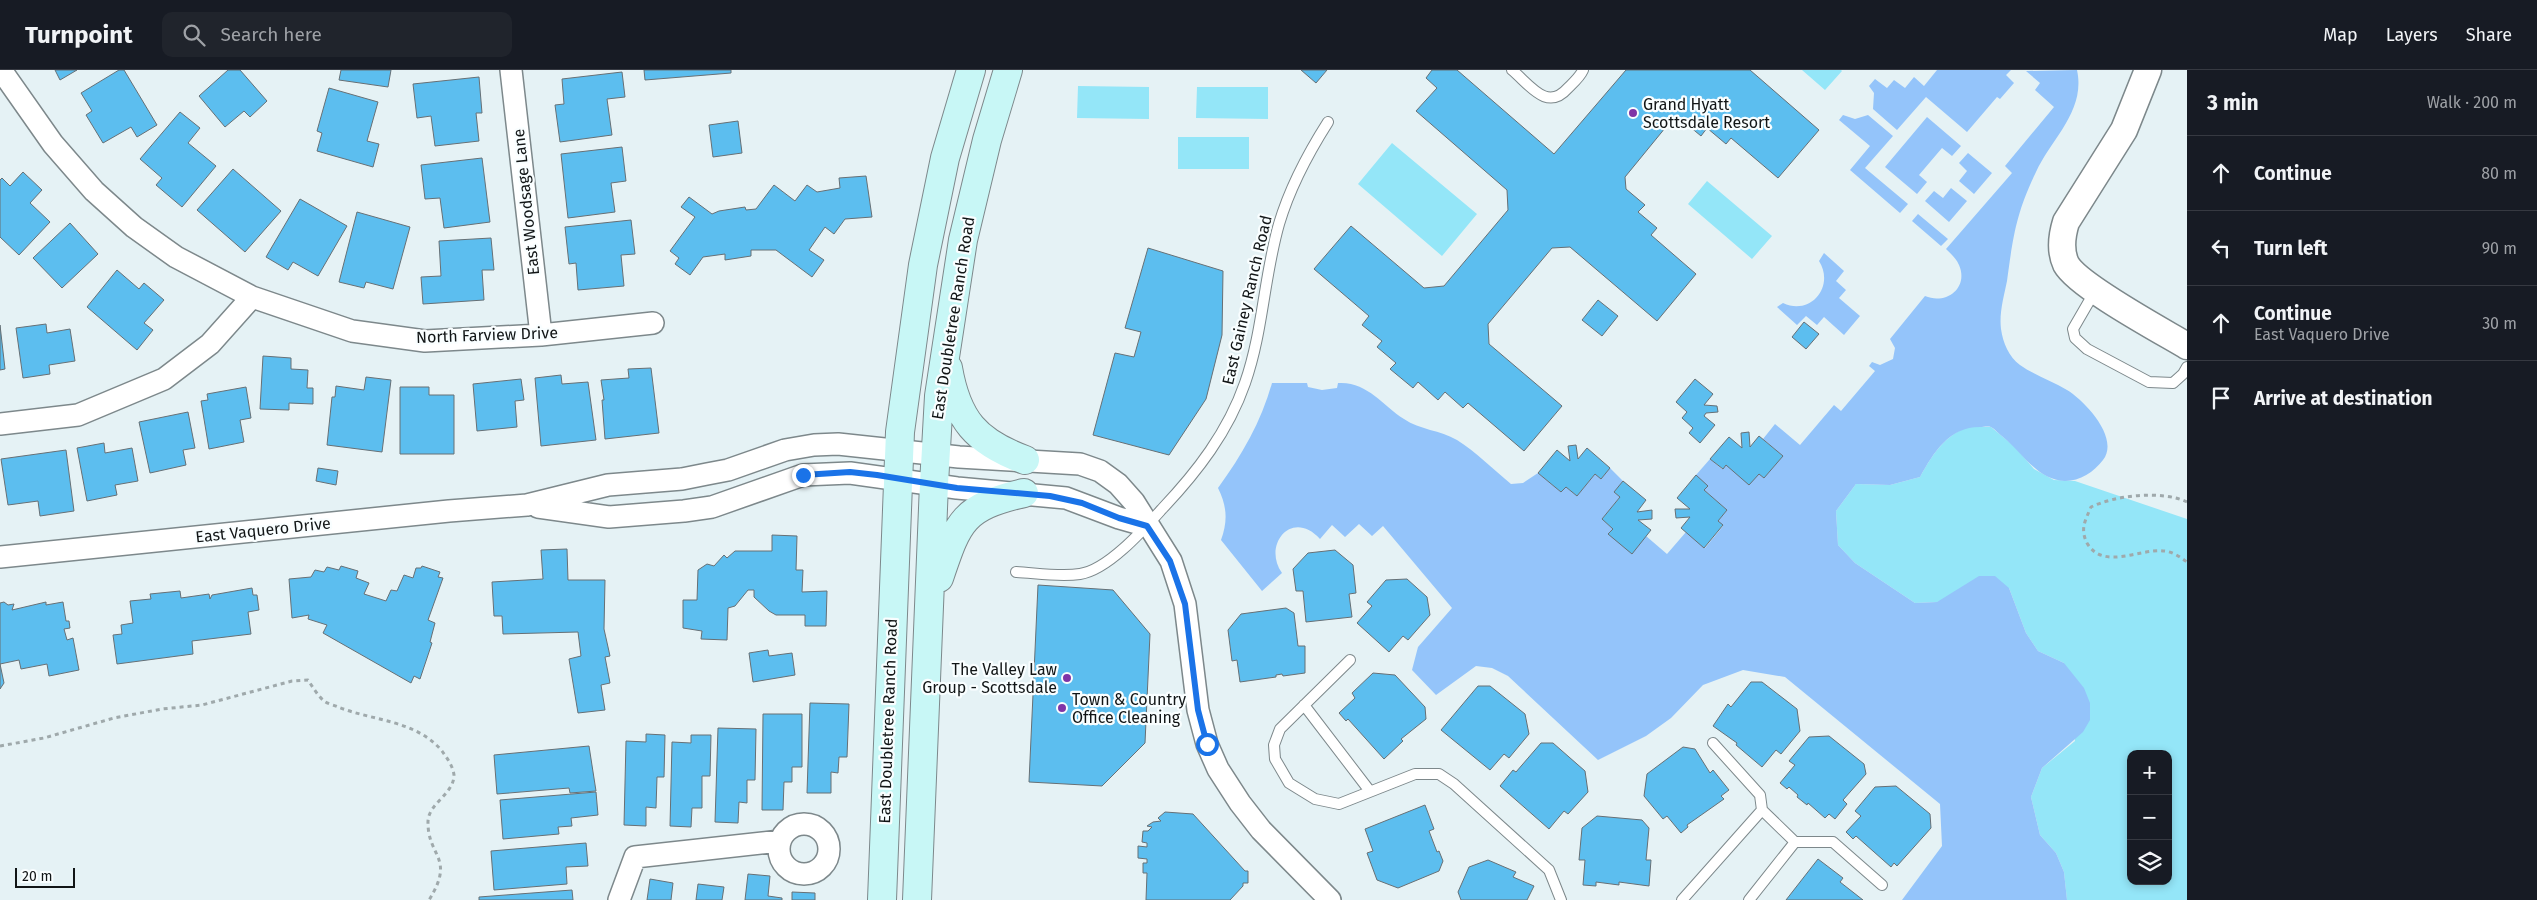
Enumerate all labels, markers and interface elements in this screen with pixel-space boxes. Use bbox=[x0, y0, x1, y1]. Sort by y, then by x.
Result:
search box bbox=[162, 12, 512, 57]
text: Turnpoint bbox=[25, 21, 132, 49]
icon: search bbox=[180, 21, 208, 49]
text: Search here bbox=[220, 23, 322, 46]
text: Map bbox=[2323, 24, 2358, 46]
text: Layers bbox=[2386, 24, 2438, 46]
text: Share bbox=[2466, 24, 2512, 46]
text: 3 min bbox=[2207, 90, 2259, 116]
text: Walk · 200 m bbox=[2427, 93, 2517, 112]
place label: Grand Hyatt Scottsdale Resort bbox=[1643, 95, 1770, 132]
marker: Grand Hyatt Scottsdale Resort bbox=[1627, 107, 1639, 119]
street label: East Woodsage Lane bbox=[509, 128, 543, 276]
icon: ahead bbox=[2207, 159, 2235, 187]
text: Continue bbox=[2254, 162, 2332, 185]
text: 80 m bbox=[2481, 164, 2517, 183]
street label: East Gainey Ranch Road bbox=[1218, 213, 1276, 387]
street label: East Doubletree Ranch Road bbox=[928, 215, 978, 421]
icon: left bbox=[2207, 234, 2235, 262]
text: Turn left bbox=[2254, 237, 2328, 260]
text: 90 m bbox=[2482, 239, 2517, 258]
text: Continue bbox=[2254, 302, 2332, 325]
icon: ahead bbox=[2207, 309, 2235, 337]
text: 30 m bbox=[2482, 314, 2517, 333]
street label: North Farview Drive bbox=[416, 323, 558, 347]
text: East Vaquero Drive bbox=[2254, 325, 2390, 344]
icon: arrive bbox=[2207, 384, 2235, 412]
text: Arrive at destination bbox=[2254, 387, 2433, 410]
route end bbox=[792, 464, 815, 487]
street label: East Vaquero Drive bbox=[194, 513, 332, 547]
street label: East Doubletree Ranch Road bbox=[875, 618, 901, 824]
place label: The Valley Law Group - Scottsdale bbox=[922, 660, 1058, 697]
marker: The Valley Law Group - Scottsdale bbox=[1061, 672, 1073, 684]
place label: Town & Country Office Cleaning bbox=[1072, 690, 1186, 727]
marker: Town & Country Office Cleaning bbox=[1056, 702, 1068, 714]
route start bbox=[1196, 733, 1219, 756]
map controls bbox=[2127, 750, 2172, 885]
button: + bbox=[2127, 750, 2172, 795]
button: − bbox=[2127, 795, 2172, 840]
button: layers bbox=[2127, 840, 2172, 885]
scale bar bbox=[15, 865, 75, 888]
text: 20 m bbox=[22, 868, 52, 885]

